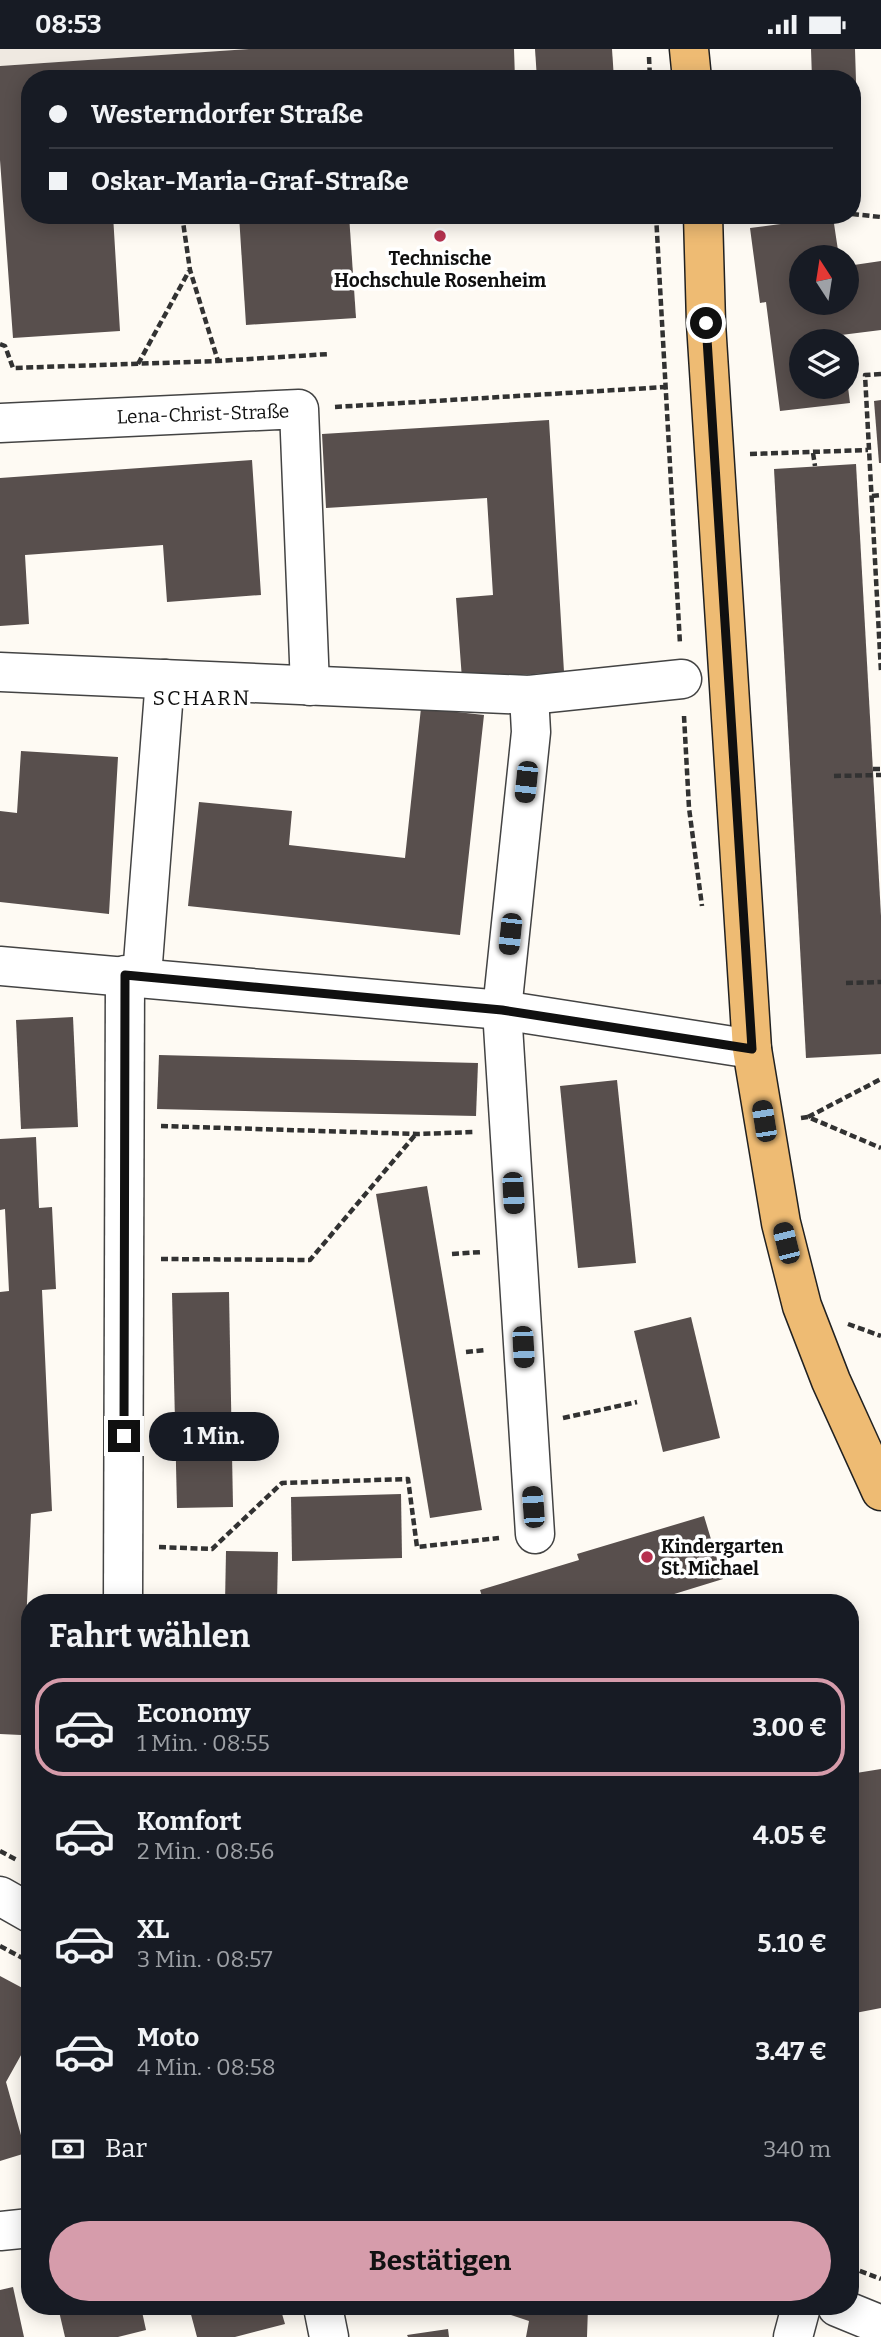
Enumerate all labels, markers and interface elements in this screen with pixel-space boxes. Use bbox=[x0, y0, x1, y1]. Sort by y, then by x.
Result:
text: 08:53 bbox=[35, 9, 102, 40]
text: Westerndorfer Straße bbox=[91, 99, 363, 130]
text: Oskar-Maria-Graf-Straße bbox=[91, 166, 409, 197]
marker: Technische Hochschule Rosenheim bbox=[432, 228, 448, 244]
north arrow bbox=[789, 245, 859, 315]
map controls bbox=[789, 245, 859, 399]
place label: Technische Hochschule Rosenheim bbox=[334, 247, 546, 292]
route start bbox=[690, 307, 722, 339]
button: layers bbox=[789, 329, 859, 399]
street label: Lena-Christ-Straße bbox=[116, 399, 290, 429]
district label: SCHARN bbox=[153, 685, 251, 711]
car bbox=[514, 760, 539, 804]
car bbox=[498, 912, 523, 956]
car bbox=[751, 1099, 778, 1143]
car bbox=[502, 1171, 525, 1215]
car bbox=[771, 1220, 802, 1266]
car bbox=[512, 1325, 535, 1369]
callout: 1 Min. bbox=[148, 1411, 278, 1461]
route end bbox=[108, 1420, 140, 1452]
text: 1 Min. bbox=[183, 1422, 245, 1450]
car bbox=[522, 1485, 545, 1529]
place label: Kindergarten St. Michael bbox=[661, 1535, 784, 1580]
marker: Kindergarten St. Michael bbox=[639, 1549, 655, 1565]
text: Fahrt wählen bbox=[49, 1617, 250, 1655]
icon: car bbox=[53, 1696, 116, 1759]
text: Economy bbox=[137, 1698, 251, 1729]
text: 3.00 € bbox=[752, 1712, 827, 1743]
text: 1 Min. · 08:55 bbox=[137, 1729, 270, 1757]
icon: car bbox=[53, 1804, 116, 1867]
text: Komfort bbox=[137, 1806, 242, 1837]
text: 4.05 € bbox=[753, 1820, 827, 1851]
text: 2 Min. · 08:56 bbox=[137, 1837, 274, 1865]
icon: car bbox=[53, 1912, 116, 1975]
text: XL bbox=[137, 1914, 169, 1945]
text: 5.10 € bbox=[757, 1928, 827, 1959]
text: 3 Min. · 08:57 bbox=[137, 1945, 272, 1973]
icon: car bbox=[53, 2020, 116, 2083]
text: Moto bbox=[137, 2022, 199, 2053]
text: 3.47 € bbox=[755, 2036, 827, 2067]
text: 4 Min. · 08:58 bbox=[137, 2053, 276, 2081]
icon: cash bbox=[49, 2130, 87, 2168]
text: Bar bbox=[105, 2133, 147, 2164]
text: 340 m bbox=[763, 2135, 831, 2163]
button: Bestätigen bbox=[49, 2221, 831, 2301]

